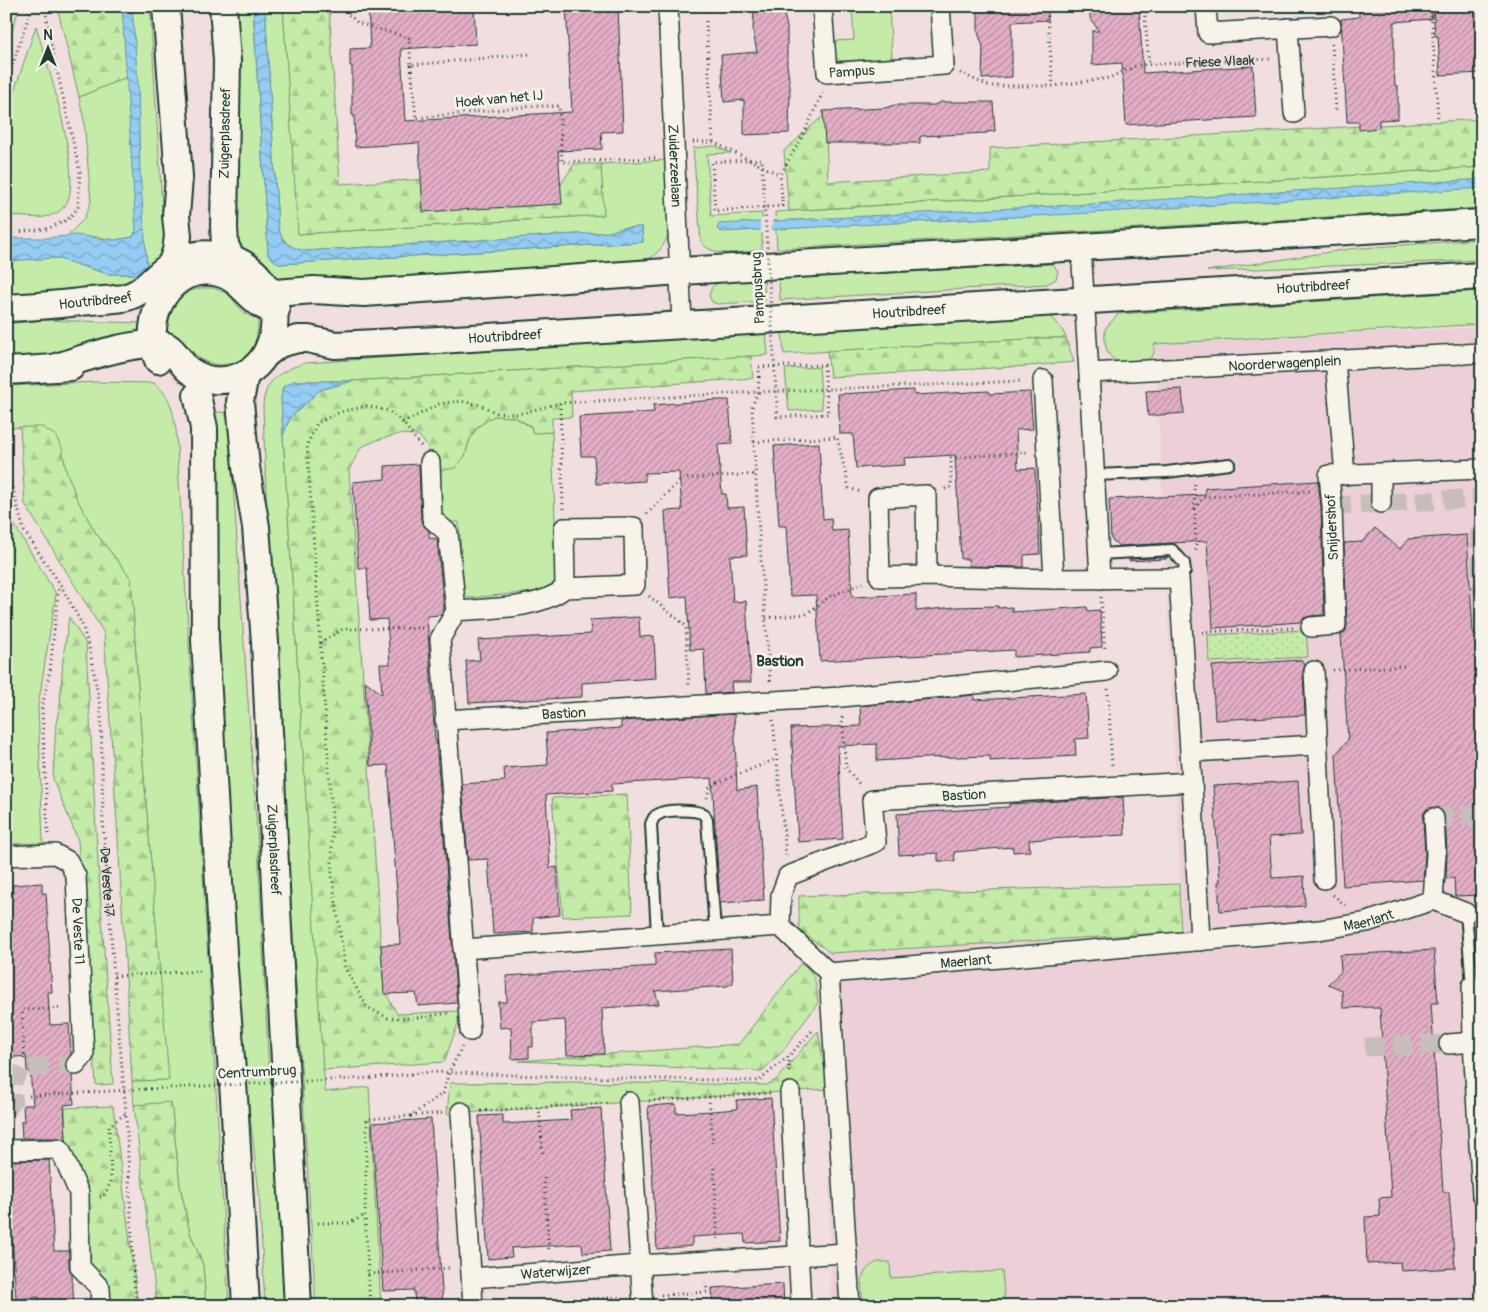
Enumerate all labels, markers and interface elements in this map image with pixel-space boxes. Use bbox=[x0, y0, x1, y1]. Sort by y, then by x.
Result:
north arrow bbox=[22, 22, 72, 72]
text: N bbox=[43, 27, 53, 44]
street label: Friese Vlaak bbox=[1185, 51, 1255, 71]
street label: Pampus bbox=[828, 61, 876, 81]
street label: Zuigerplasdreef bbox=[216, 87, 234, 179]
street label: Hoek van het IJ bbox=[454, 87, 544, 111]
street label: Zuiderzeelaan bbox=[665, 124, 685, 208]
street label: Pampusbrug bbox=[748, 252, 768, 324]
street label: Houtribdreef bbox=[1276, 276, 1352, 297]
street label: Houtribdreef bbox=[58, 287, 136, 313]
street label: Houtribdreef bbox=[872, 300, 947, 322]
street label: Houtribdreef bbox=[467, 325, 543, 347]
street label: Noorderwagenplein bbox=[1228, 352, 1342, 374]
street label: Snijdershof bbox=[1322, 493, 1342, 561]
district label: Bastion bbox=[756, 652, 804, 671]
street label: Bastion bbox=[541, 703, 586, 723]
street label: Bastion bbox=[942, 785, 987, 805]
street label: Zuigerplasdreef bbox=[264, 804, 285, 896]
street label: De Veste 17 bbox=[96, 847, 118, 918]
street label: De Veste 11 bbox=[68, 897, 88, 965]
street label: Maerlant bbox=[1342, 905, 1396, 934]
street label: Maerlant bbox=[939, 950, 993, 972]
street label: Centrumbrug bbox=[217, 1061, 297, 1083]
street label: Waterwijzer bbox=[520, 1260, 591, 1283]

